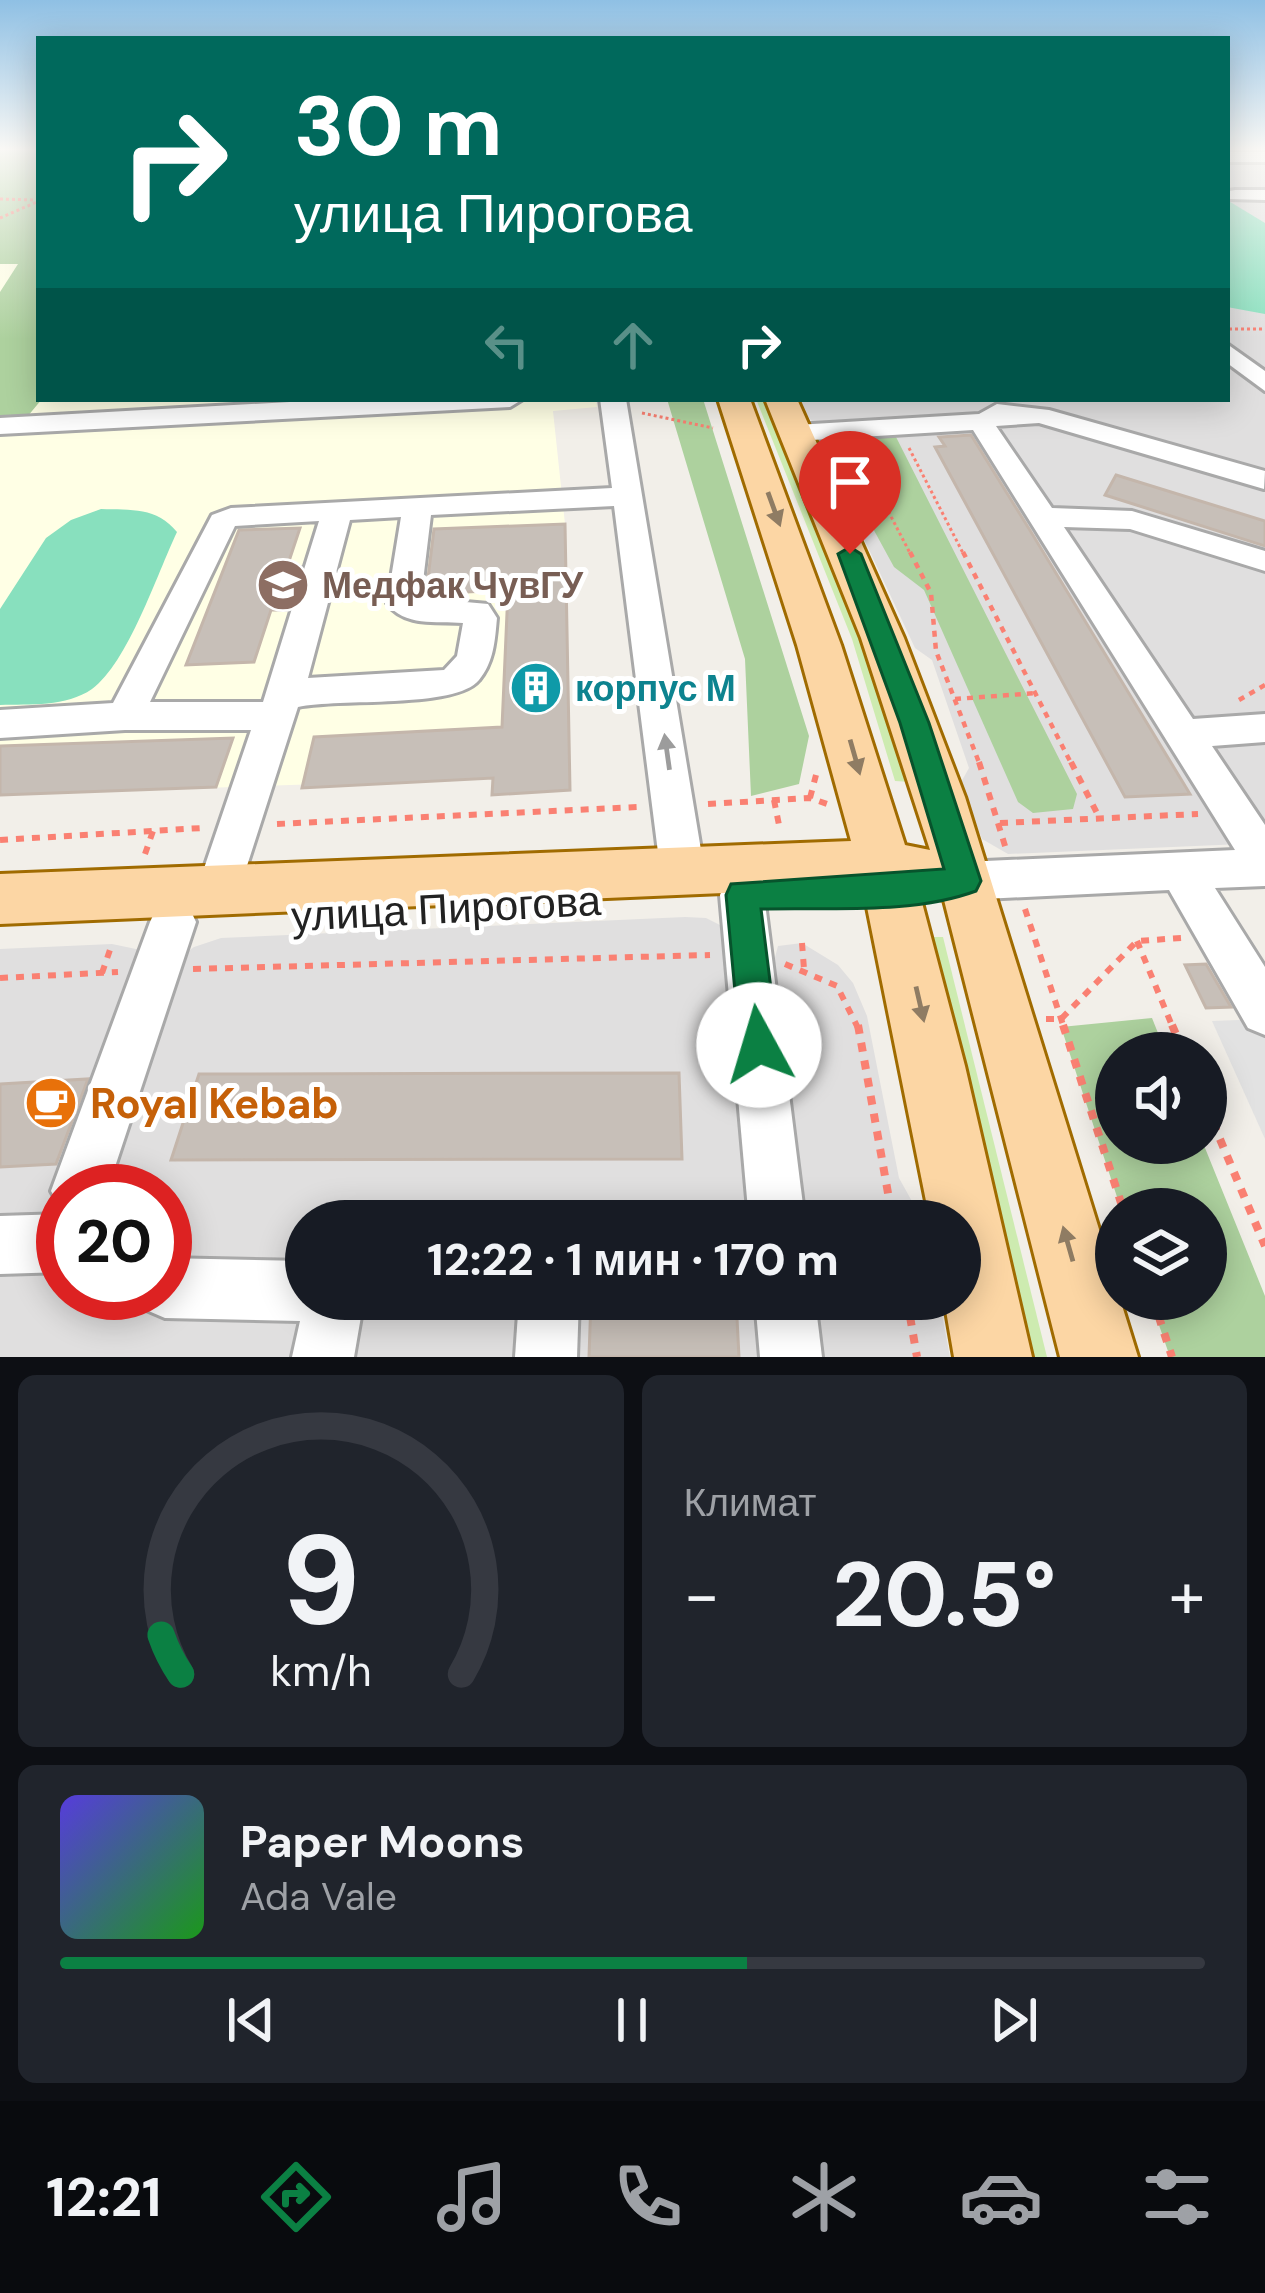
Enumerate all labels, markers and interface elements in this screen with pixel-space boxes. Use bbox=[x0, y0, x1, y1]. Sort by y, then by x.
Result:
text: 30 m bbox=[294, 72, 503, 181]
icon: right bbox=[96, 84, 252, 240]
text: улица Пирогова bbox=[294, 178, 693, 249]
icon: left bbox=[474, 312, 540, 378]
icon: ahead bbox=[600, 312, 666, 378]
icon: right bbox=[726, 312, 792, 378]
pin bbox=[799, 431, 901, 554]
icon: arrive bbox=[817, 449, 883, 515]
one-way arrow bbox=[766, 491, 784, 527]
school or university icon: Медфак ЧувГУ bbox=[255, 557, 311, 613]
place label: Медфак ЧувГУ bbox=[322, 562, 584, 609]
building icon: корпус М bbox=[508, 660, 564, 716]
place label: корпус М bbox=[575, 665, 736, 712]
one-way arrow bbox=[657, 733, 676, 771]
one-way arrow bbox=[847, 739, 865, 776]
street label: улица Пирогова bbox=[290, 873, 603, 944]
position arrow bbox=[696, 982, 822, 1108]
one-way arrow bbox=[911, 986, 930, 1024]
map controls bbox=[1095, 1032, 1227, 1320]
button: sound bbox=[1095, 1032, 1227, 1164]
cafe icon: Royal Kebab bbox=[23, 1075, 79, 1131]
place label: Royal Kebab bbox=[90, 1076, 339, 1131]
speed limit sign: 20 bbox=[36, 1164, 192, 1320]
button: layers bbox=[1095, 1188, 1227, 1320]
one-way arrow bbox=[1057, 1226, 1076, 1263]
text: 12:22 · 1 мин · 170 m bbox=[427, 1230, 839, 1289]
text: Климат bbox=[684, 1477, 816, 1528]
text: 9 bbox=[281, 1499, 360, 1662]
text: 20.5° bbox=[832, 1537, 1056, 1654]
text: − bbox=[684, 1553, 720, 1638]
text: + bbox=[1169, 1553, 1205, 1638]
text: km/h bbox=[270, 1643, 371, 1699]
text: Paper Moons bbox=[240, 1812, 525, 1871]
text: Ada Vale bbox=[240, 1871, 397, 1922]
icon: previous bbox=[218, 1987, 284, 2053]
icon: pause bbox=[599, 1987, 665, 2053]
icon: next bbox=[981, 1987, 1047, 2053]
icon: directions bbox=[254, 2155, 338, 2239]
icon: music bbox=[430, 2155, 514, 2239]
icon: phone bbox=[606, 2155, 690, 2239]
icon: climate bbox=[782, 2155, 866, 2239]
icon: car bbox=[959, 2155, 1043, 2239]
icon: filters bbox=[1135, 2155, 1219, 2239]
text: 12:21 bbox=[46, 2162, 161, 2233]

